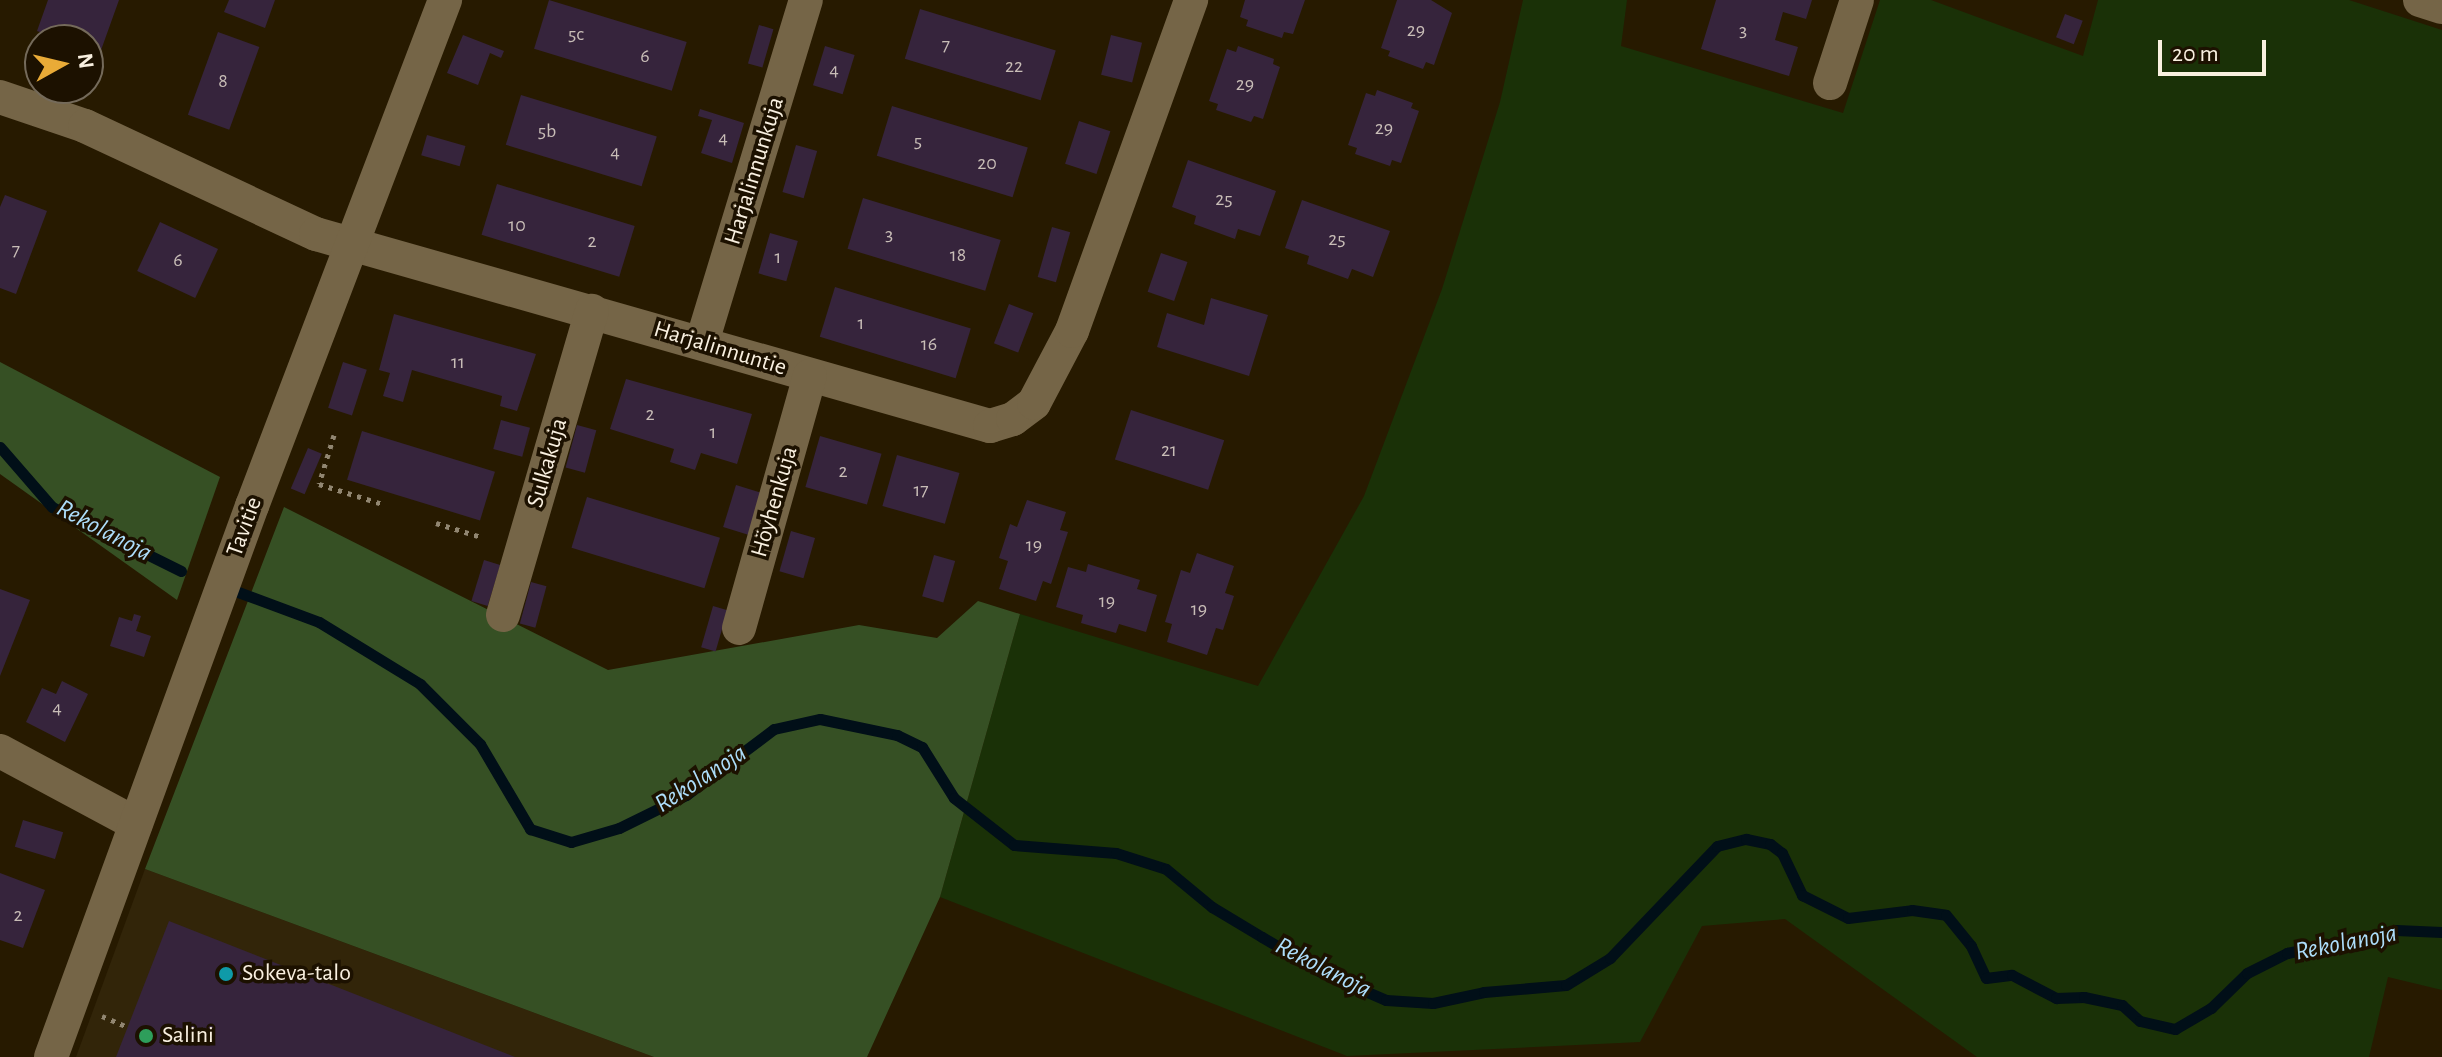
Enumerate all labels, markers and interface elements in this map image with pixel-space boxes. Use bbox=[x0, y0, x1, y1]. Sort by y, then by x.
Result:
house number: 29 bbox=[1407, 18, 1425, 42]
house number: 3 bbox=[1739, 18, 1747, 42]
house number: 5c bbox=[568, 22, 584, 46]
north arrow bbox=[24, 24, 104, 104]
scale bar bbox=[2162, 24, 2270, 74]
house number: 7 bbox=[942, 33, 950, 57]
text: 20 m bbox=[2172, 42, 2219, 66]
house number: 6 bbox=[640, 44, 650, 68]
text: N bbox=[74, 52, 98, 70]
house number: 22 bbox=[1005, 54, 1023, 78]
house number: 4 bbox=[829, 58, 839, 82]
house number: 8 bbox=[218, 69, 228, 93]
house number: 29 bbox=[1236, 72, 1254, 96]
street label: Harjalinnunkuja bbox=[719, 94, 791, 248]
house number: 29 bbox=[1375, 116, 1393, 140]
house number: 5b bbox=[538, 119, 556, 143]
house number: 4 bbox=[718, 126, 728, 150]
house number: 5 bbox=[914, 129, 922, 153]
house number: 4 bbox=[610, 140, 620, 164]
house number: 20 bbox=[977, 151, 997, 175]
house number: 25 bbox=[1215, 187, 1233, 211]
house number: 10 bbox=[508, 213, 526, 237]
house number: 3 bbox=[885, 222, 893, 246]
house number: 25 bbox=[1328, 227, 1346, 251]
house number: 2 bbox=[587, 229, 597, 253]
house number: 7 bbox=[12, 238, 20, 262]
house number: 18 bbox=[950, 243, 966, 267]
house number: 1 bbox=[775, 245, 781, 269]
house number: 6 bbox=[173, 248, 183, 272]
house number: 1 bbox=[858, 311, 864, 335]
street label: Harjalinnuntie bbox=[650, 315, 790, 383]
house number: 16 bbox=[921, 332, 937, 356]
house number: 11 bbox=[451, 350, 465, 374]
house number: 2 bbox=[645, 402, 655, 426]
street label: Sulkakuja bbox=[522, 415, 574, 511]
house number: 1 bbox=[710, 420, 716, 444]
house number: 21 bbox=[1161, 438, 1177, 462]
street label: Höyhenkuja bbox=[745, 443, 805, 561]
house number: 2 bbox=[838, 459, 848, 483]
house number: 17 bbox=[913, 478, 929, 502]
water label: Rekolanoja bbox=[51, 493, 157, 569]
street label: Tavitie bbox=[221, 493, 269, 561]
house number: 19 bbox=[1026, 533, 1042, 557]
house number: 19 bbox=[1099, 589, 1115, 613]
house number: 19 bbox=[1191, 597, 1207, 621]
house number: 4 bbox=[52, 696, 62, 720]
water label: Rekolanoja bbox=[649, 738, 753, 820]
house number: 2 bbox=[13, 903, 23, 927]
water label: Rekolanoja bbox=[2292, 918, 2400, 968]
water label: Rekolanoja bbox=[1270, 931, 1376, 1005]
place label: Sokeva-talo bbox=[242, 960, 351, 988]
marker: Sokeva-talo bbox=[217, 965, 235, 983]
place label: Salini bbox=[162, 1022, 214, 1050]
marker: Salini bbox=[137, 1027, 155, 1045]

